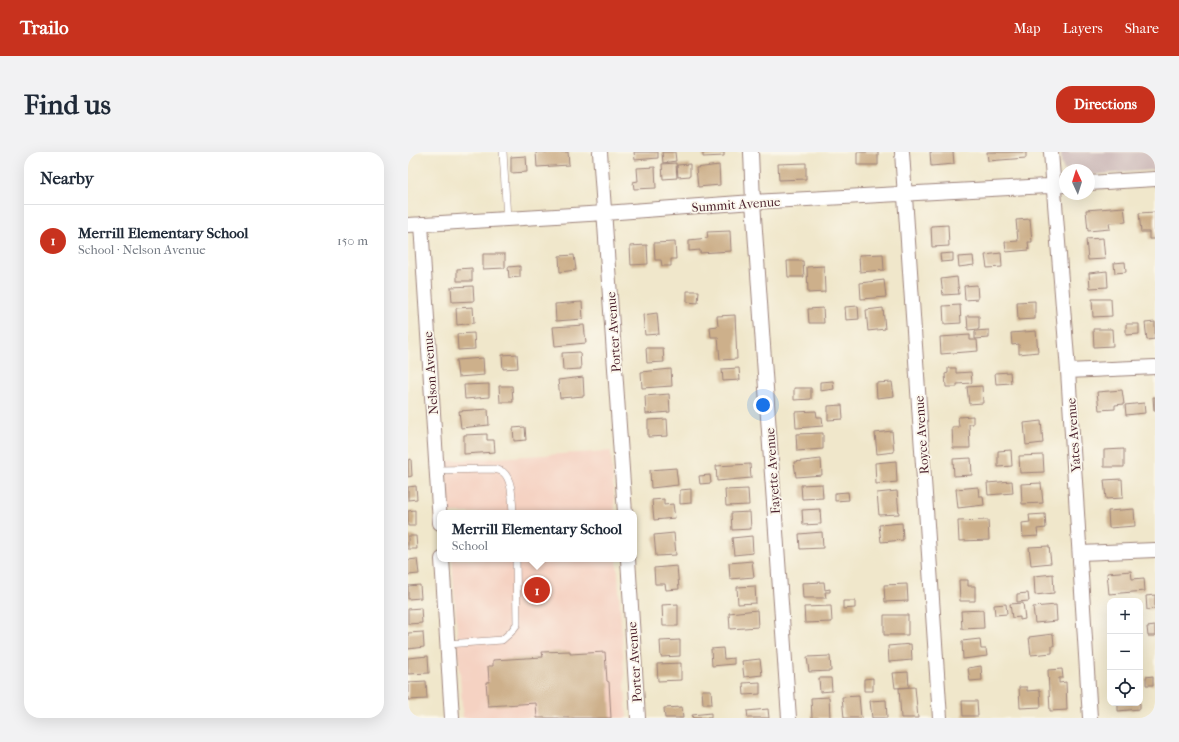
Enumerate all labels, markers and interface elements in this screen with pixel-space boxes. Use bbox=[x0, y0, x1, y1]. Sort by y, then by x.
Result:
text: Trailo bbox=[20, 17, 69, 39]
text: Map bbox=[1014, 20, 1041, 37]
text: Layers bbox=[1063, 20, 1103, 37]
text: Share bbox=[1125, 20, 1159, 37]
button: Directions bbox=[1056, 86, 1155, 123]
text: Find us bbox=[24, 88, 111, 121]
north arrow bbox=[1059, 164, 1095, 200]
text: Nearby bbox=[40, 168, 94, 188]
street label: Summit Avenue bbox=[691, 194, 781, 215]
text: Merrill Elementary School bbox=[78, 224, 249, 242]
text: 1 bbox=[51, 233, 55, 248]
text: 150 m bbox=[337, 233, 368, 248]
text: School · Nelson Avenue bbox=[78, 242, 206, 257]
street label: Porter Avenue bbox=[603, 290, 624, 373]
street label: Nelson Avenue bbox=[420, 330, 441, 415]
street label: Royce Avenue bbox=[911, 394, 932, 475]
your location bbox=[753, 395, 773, 415]
street label: Yates Avenue bbox=[1063, 397, 1084, 474]
street label: Fayette Avenue bbox=[762, 427, 783, 515]
popup bbox=[437, 510, 637, 562]
text: Merrill Elementary School bbox=[452, 520, 622, 538]
text: School bbox=[452, 538, 488, 553]
pin: 1 bbox=[524, 575, 550, 605]
map controls bbox=[1107, 598, 1143, 706]
button: + bbox=[1107, 598, 1143, 634]
street label: Porter Avenue bbox=[624, 620, 645, 703]
button: − bbox=[1107, 634, 1143, 670]
button: locate bbox=[1107, 670, 1143, 706]

